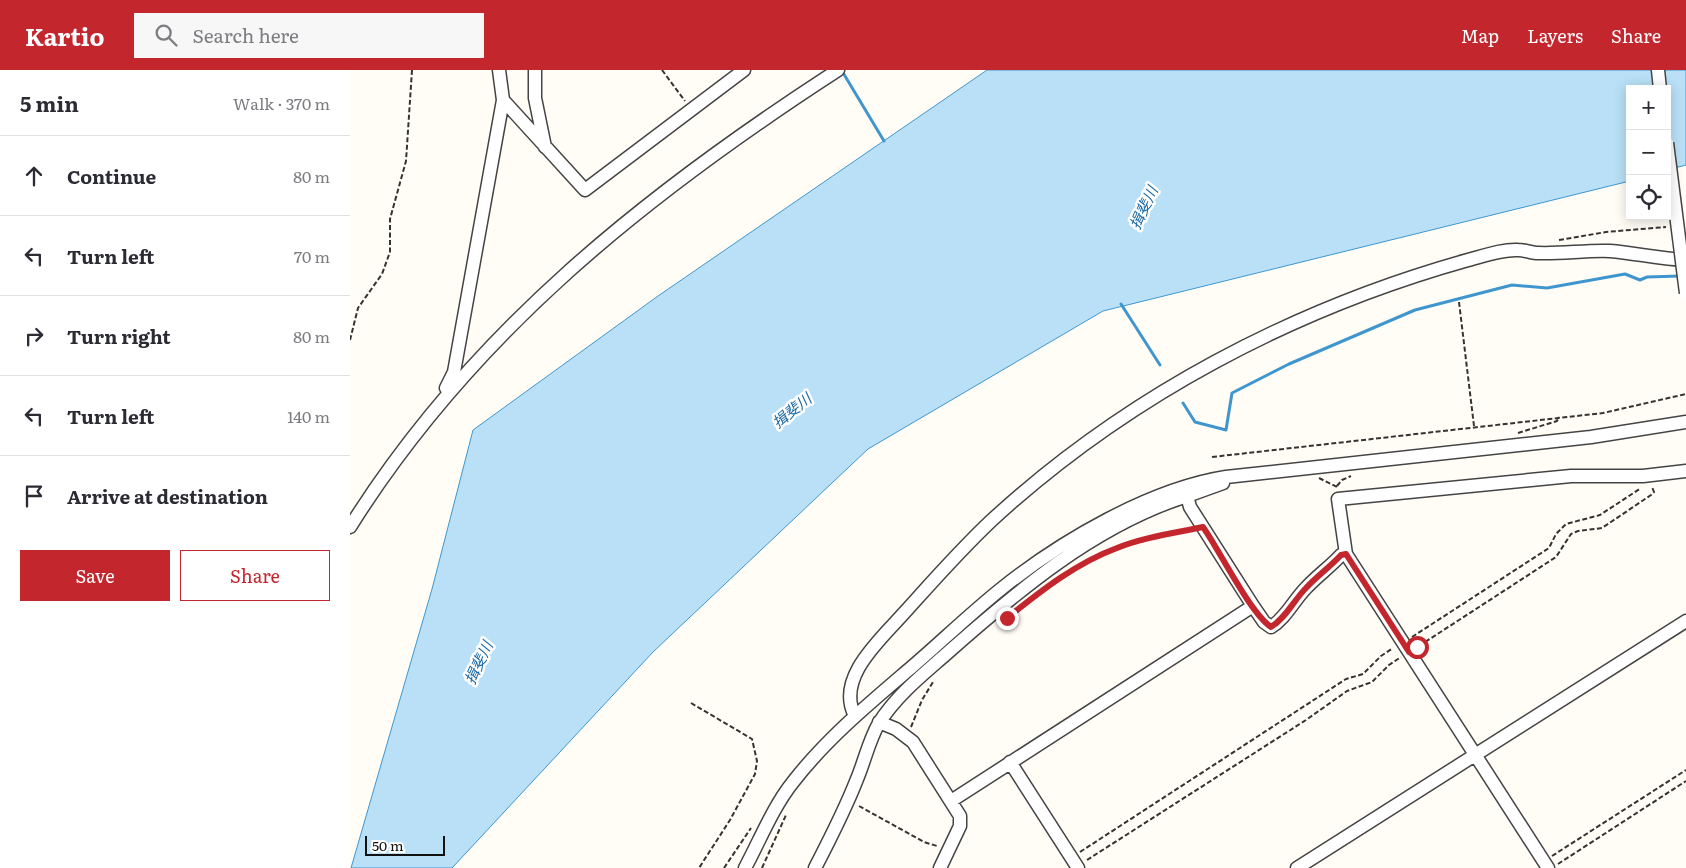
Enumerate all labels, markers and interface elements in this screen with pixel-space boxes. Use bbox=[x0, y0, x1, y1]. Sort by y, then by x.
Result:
search box bbox=[134, 13, 484, 58]
text: Kartio bbox=[25, 18, 104, 53]
icon: search bbox=[152, 21, 180, 49]
text: Search here bbox=[192, 21, 299, 49]
text: Map bbox=[1461, 22, 1499, 49]
text: Layers bbox=[1527, 22, 1583, 49]
text: Share bbox=[1611, 22, 1661, 49]
map controls bbox=[1626, 85, 1671, 220]
button: + bbox=[1626, 85, 1671, 130]
text: 5 min bbox=[20, 87, 79, 118]
text: Walk · 370 m bbox=[233, 91, 330, 115]
button: − bbox=[1626, 130, 1671, 175]
icon: ahead bbox=[20, 162, 48, 190]
text: Continue bbox=[67, 162, 156, 190]
text: 80 m bbox=[293, 164, 330, 188]
button: locate bbox=[1626, 175, 1671, 220]
water label: 揖斐川 bbox=[1123, 180, 1163, 233]
icon: left bbox=[20, 242, 48, 270]
text: Turn left bbox=[67, 242, 154, 270]
text: 70 m bbox=[294, 244, 330, 268]
icon: right bbox=[20, 322, 48, 350]
text: Turn right bbox=[67, 322, 171, 350]
text: 80 m bbox=[293, 324, 330, 348]
water label: 揖斐川 bbox=[766, 385, 817, 433]
icon: left bbox=[20, 402, 48, 430]
text: Turn left bbox=[67, 402, 154, 430]
text: 140 m bbox=[287, 404, 330, 428]
icon: arrive bbox=[20, 482, 48, 510]
text: Arrive at destination bbox=[67, 482, 268, 510]
button: Save bbox=[20, 550, 170, 601]
button: Share bbox=[180, 550, 330, 601]
route end bbox=[996, 607, 1019, 630]
water label: 揖斐川 bbox=[458, 635, 498, 688]
route start bbox=[1406, 636, 1429, 659]
scale bar bbox=[365, 833, 445, 856]
text: 50 m bbox=[372, 835, 404, 855]

